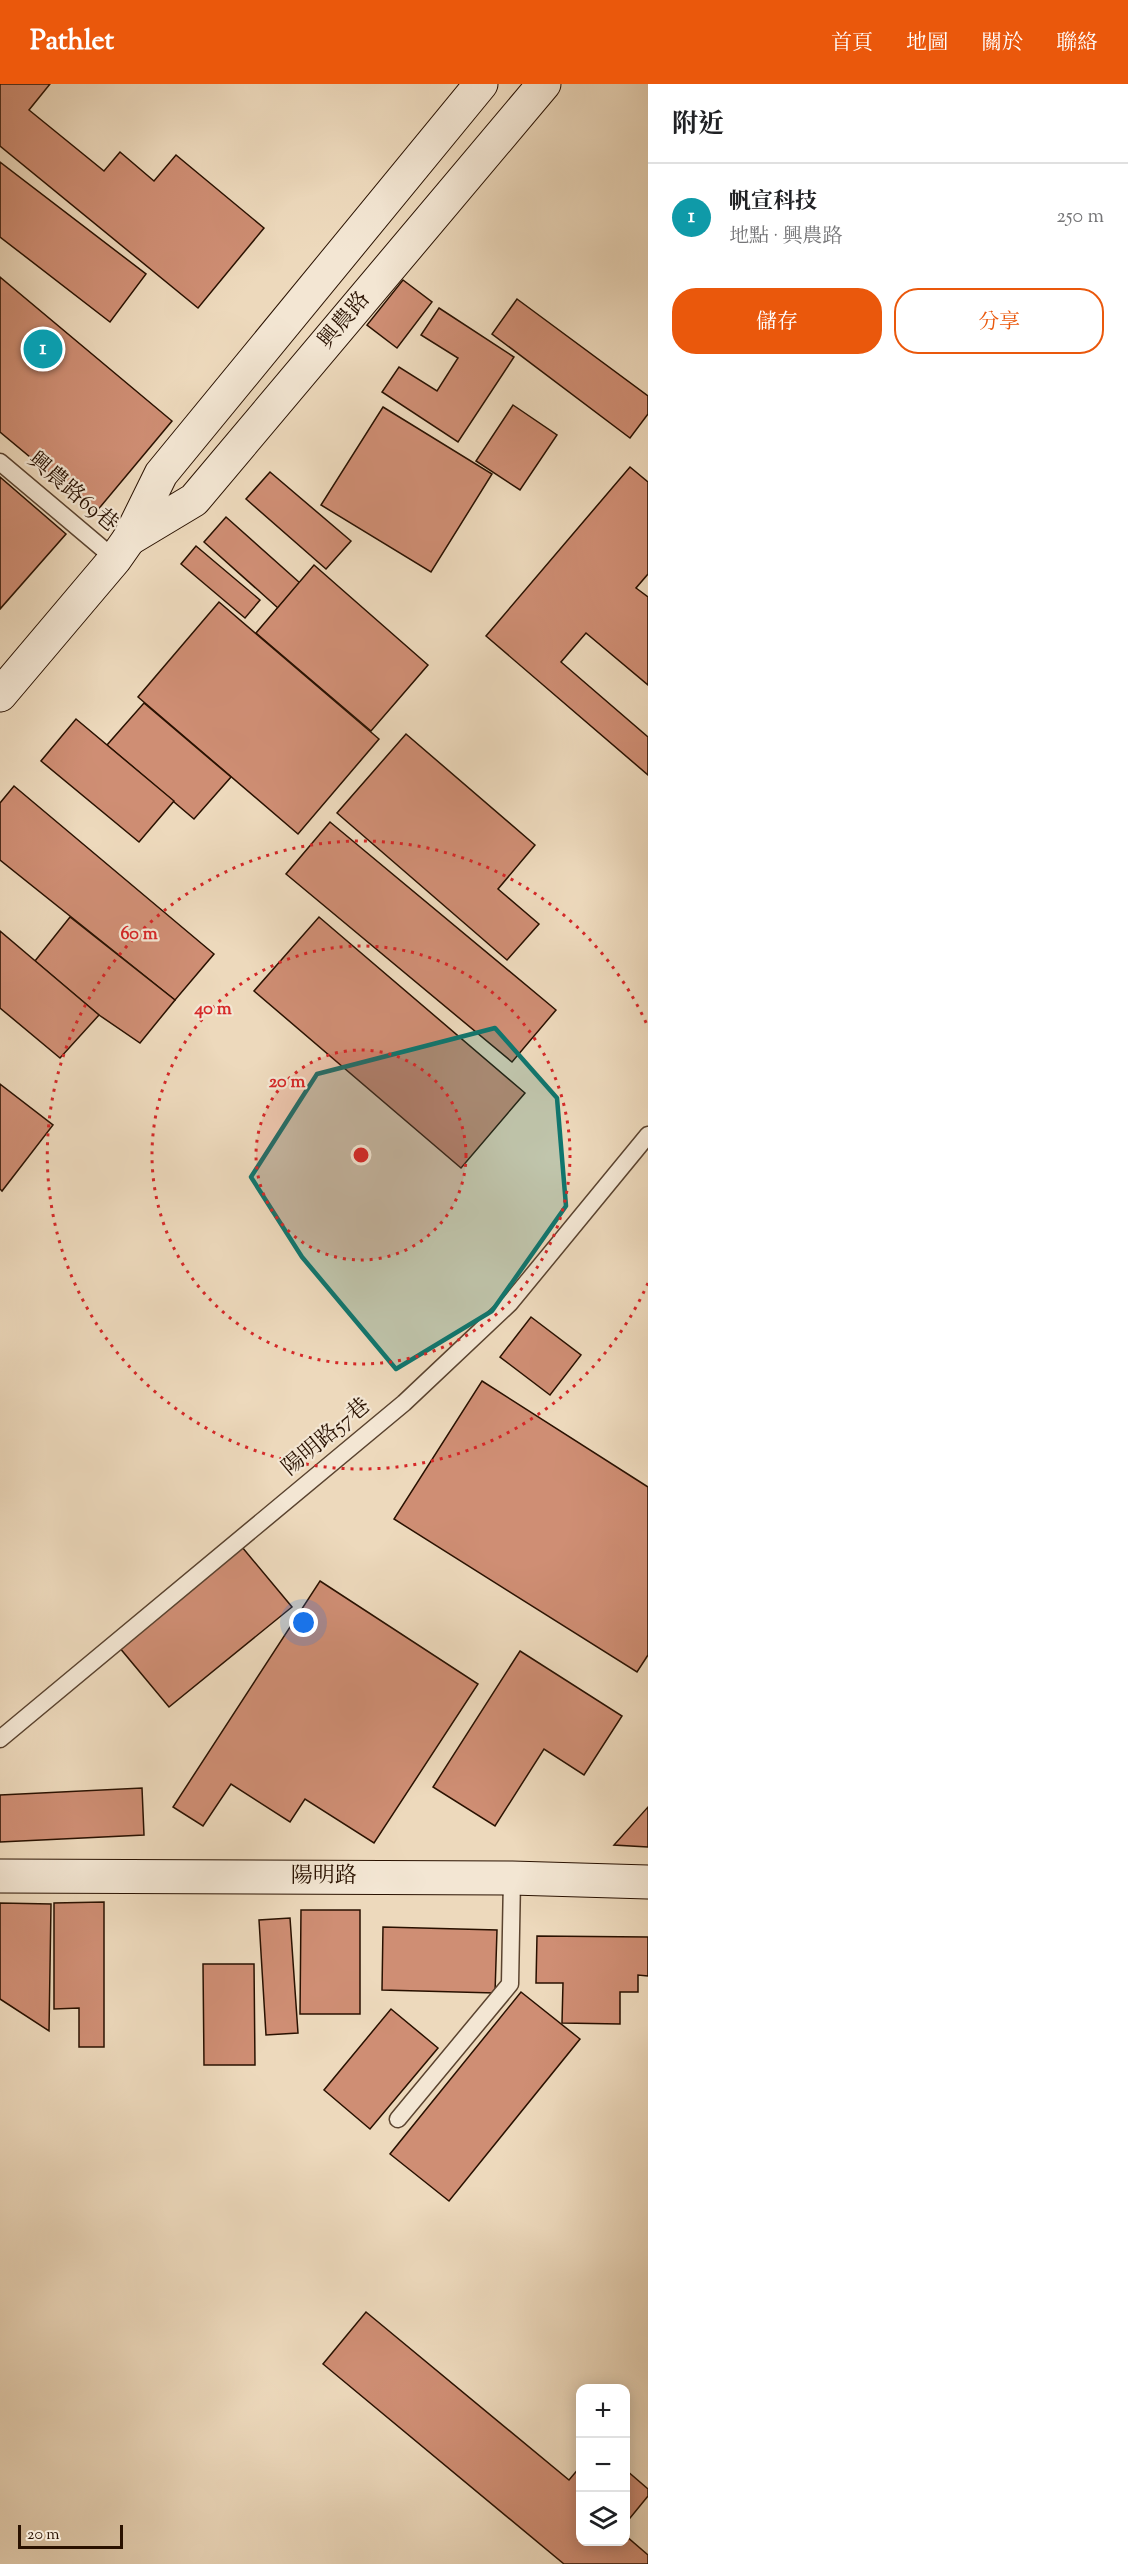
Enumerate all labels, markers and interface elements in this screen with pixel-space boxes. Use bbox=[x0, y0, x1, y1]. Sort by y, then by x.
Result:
text: Pathlet bbox=[30, 22, 114, 62]
text: 首頁 bbox=[831, 29, 873, 59]
text: 地圖 bbox=[906, 29, 948, 59]
text: 關於 bbox=[981, 29, 1023, 59]
text: 聯絡 bbox=[1056, 29, 1098, 59]
text: 附近 bbox=[672, 107, 724, 144]
text: 帆宣科技 bbox=[729, 187, 817, 219]
text: 1 bbox=[688, 203, 695, 232]
text: 250 m bbox=[1056, 203, 1104, 232]
text: 地點 · 興農路 bbox=[729, 223, 843, 252]
street label: 興農路 bbox=[312, 285, 378, 357]
button: 儲存 bbox=[672, 288, 882, 354]
button: 分享 bbox=[894, 288, 1104, 354]
pin: 1 bbox=[24, 326, 63, 372]
street label: 興農路69巷 bbox=[20, 446, 124, 540]
text: 60 m bbox=[120, 922, 158, 948]
text: 40 m bbox=[193, 997, 232, 1023]
text: 20 m bbox=[269, 1070, 305, 1096]
centre of rings bbox=[351, 1145, 371, 1165]
street label: 陽明路57巷 bbox=[276, 1391, 378, 1485]
your location bbox=[289, 1608, 318, 1637]
street label: 陽明路 bbox=[291, 1861, 357, 1893]
map controls bbox=[576, 2384, 630, 2546]
button: + bbox=[576, 2384, 630, 2438]
button: − bbox=[576, 2438, 630, 2492]
button: layers bbox=[576, 2492, 630, 2546]
scale bar bbox=[18, 2522, 123, 2550]
text: 20 m bbox=[27, 2524, 60, 2547]

